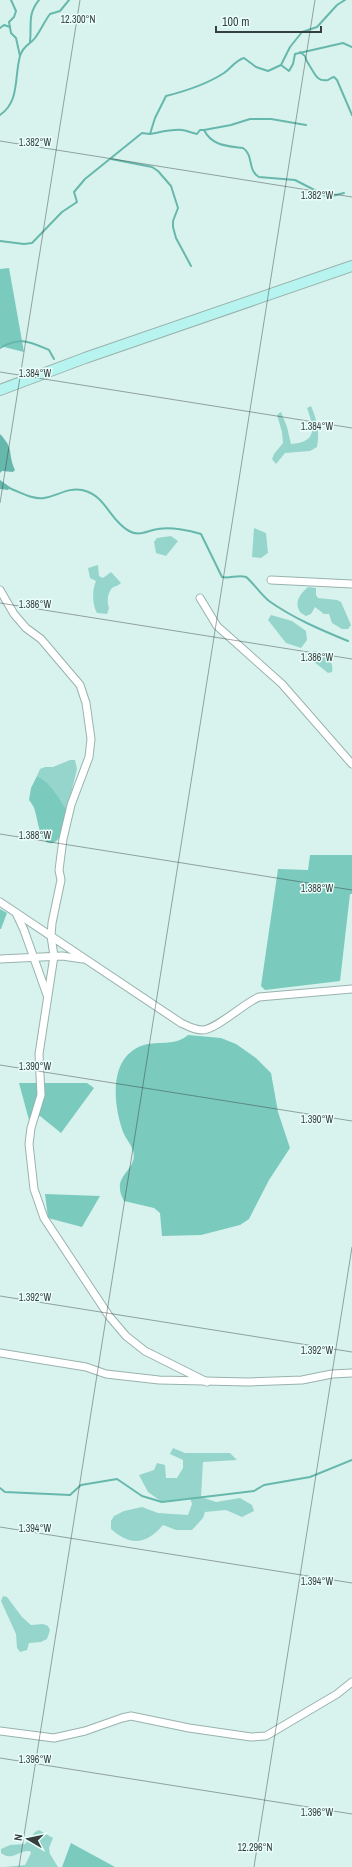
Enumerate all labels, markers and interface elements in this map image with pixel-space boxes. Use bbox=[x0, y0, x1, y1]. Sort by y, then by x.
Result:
scale bar bbox=[216, 8, 321, 34]
text: 12.300°N bbox=[61, 13, 96, 26]
text: 100 m bbox=[222, 14, 249, 30]
text: 1.382°W bbox=[19, 136, 51, 149]
text: 1.382°W bbox=[301, 189, 333, 202]
text: 1.384°W bbox=[19, 367, 51, 380]
text: 1.384°W bbox=[301, 420, 333, 433]
text: 1.386°W bbox=[19, 598, 51, 611]
text: 1.386°W bbox=[301, 651, 333, 664]
text: 1.388°W bbox=[19, 829, 51, 842]
text: 1.388°W bbox=[301, 882, 333, 895]
text: 1.390°W bbox=[19, 1060, 51, 1073]
text: 1.390°W bbox=[301, 1113, 333, 1126]
text: 1.392°W bbox=[19, 1291, 51, 1304]
text: 1.392°W bbox=[301, 1344, 333, 1357]
text: 1.394°W bbox=[19, 1522, 51, 1535]
text: 1.394°W bbox=[301, 1575, 333, 1588]
text: 1.396°W bbox=[19, 1753, 51, 1766]
text: 1.396°W bbox=[301, 1806, 333, 1819]
north arrow bbox=[8, 1819, 48, 1859]
text: N bbox=[11, 1833, 26, 1842]
text: 12.296°N bbox=[238, 1841, 273, 1854]

